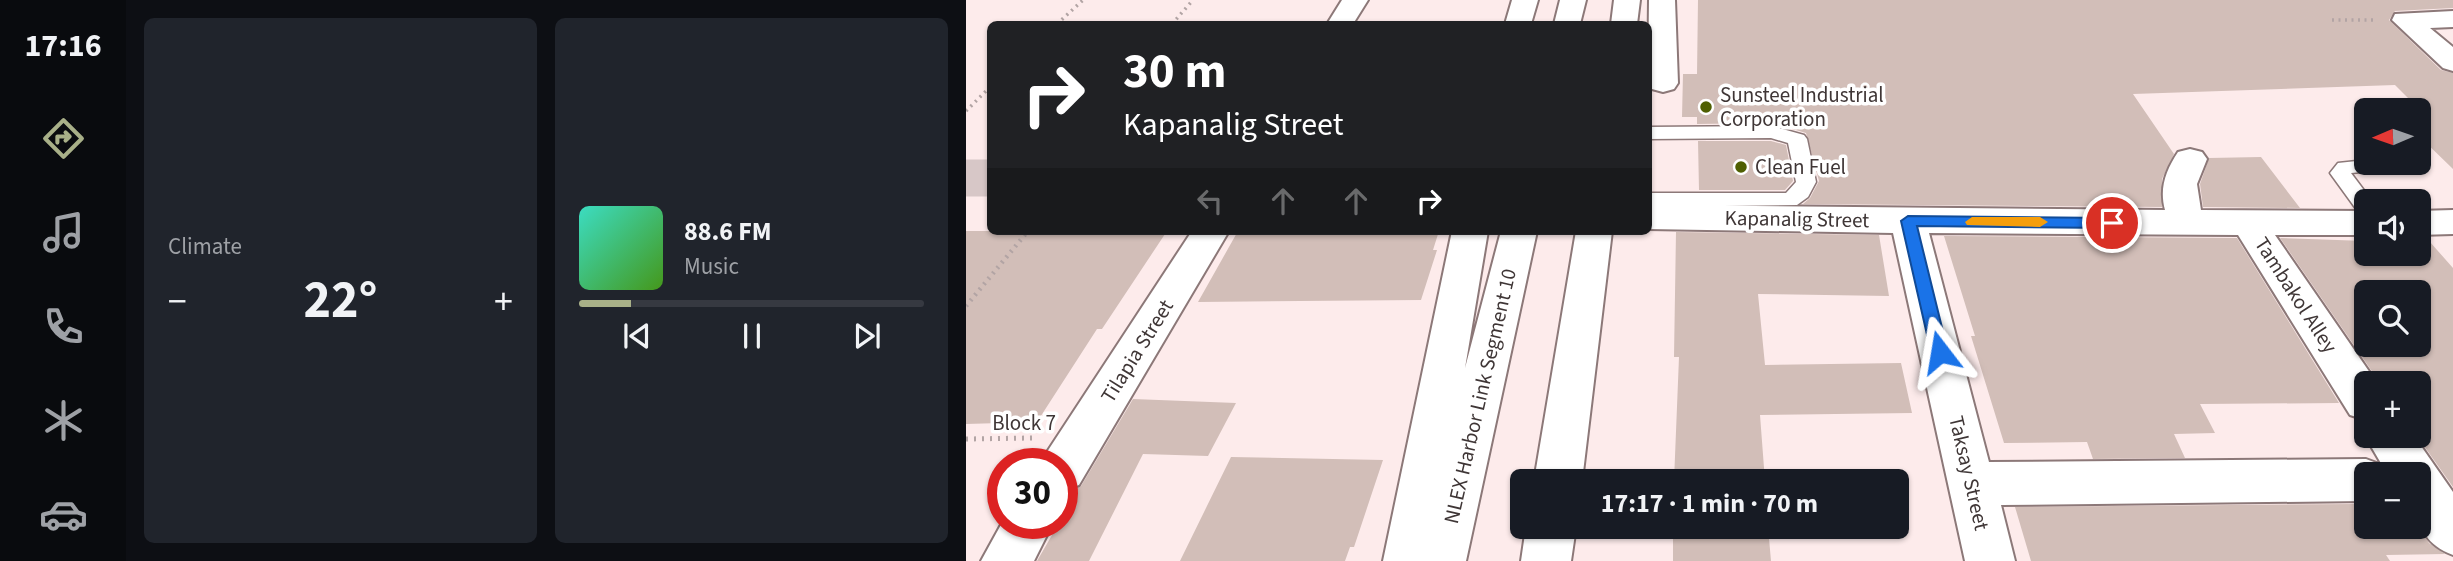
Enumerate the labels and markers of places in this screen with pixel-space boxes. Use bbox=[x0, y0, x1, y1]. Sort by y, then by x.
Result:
place label: Sunsteel Industrial Corporation bbox=[1720, 80, 1884, 134]
marker: Sunsteel Industrial Corporation bbox=[1698, 99, 1714, 115]
place label: Clean Fuel bbox=[1755, 152, 1846, 182]
marker: Clean Fuel bbox=[1733, 159, 1749, 175]
pin bbox=[2082, 193, 2142, 253]

